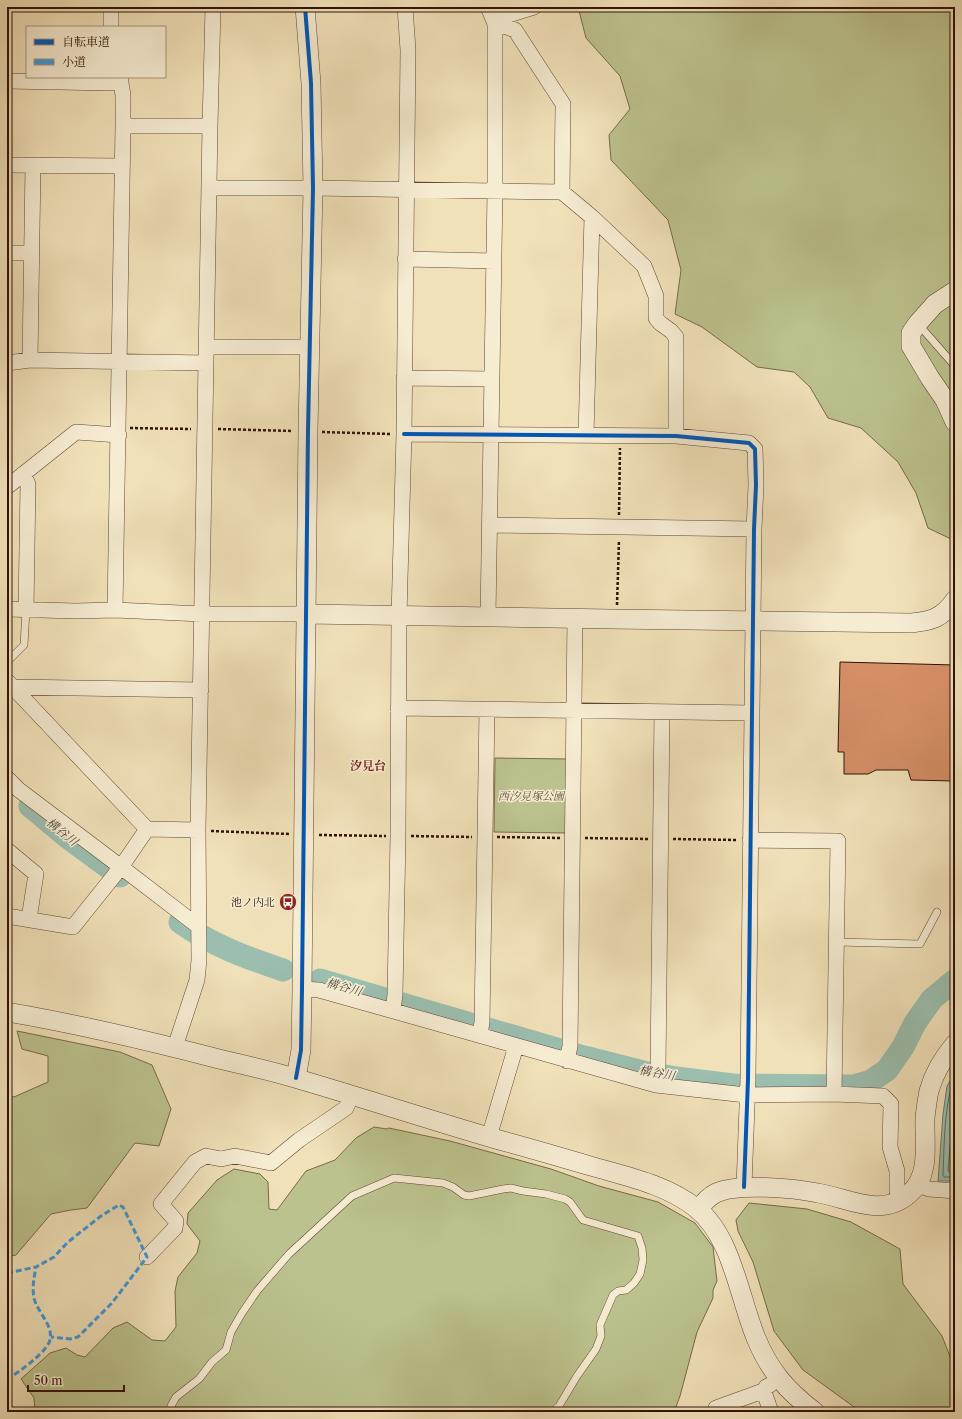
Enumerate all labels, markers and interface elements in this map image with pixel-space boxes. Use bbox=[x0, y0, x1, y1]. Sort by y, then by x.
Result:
legend bbox=[26, 26, 166, 78]
text: 自転車道 bbox=[62, 34, 110, 49]
text: 小道 bbox=[62, 54, 86, 69]
district label: 汐見台 bbox=[350, 758, 386, 773]
park label: 西汐見塚公園 bbox=[498, 789, 566, 803]
water label: 構谷川 bbox=[44, 814, 83, 850]
bus stop icon: 池ノ内北 bbox=[278, 892, 298, 912]
place label: 池ノ内北 bbox=[231, 895, 275, 909]
water label: 構谷川 bbox=[325, 974, 365, 999]
water label: 構谷川 bbox=[638, 1062, 678, 1083]
scale bar bbox=[28, 1367, 124, 1393]
text: 50 m bbox=[34, 1373, 63, 1388]

